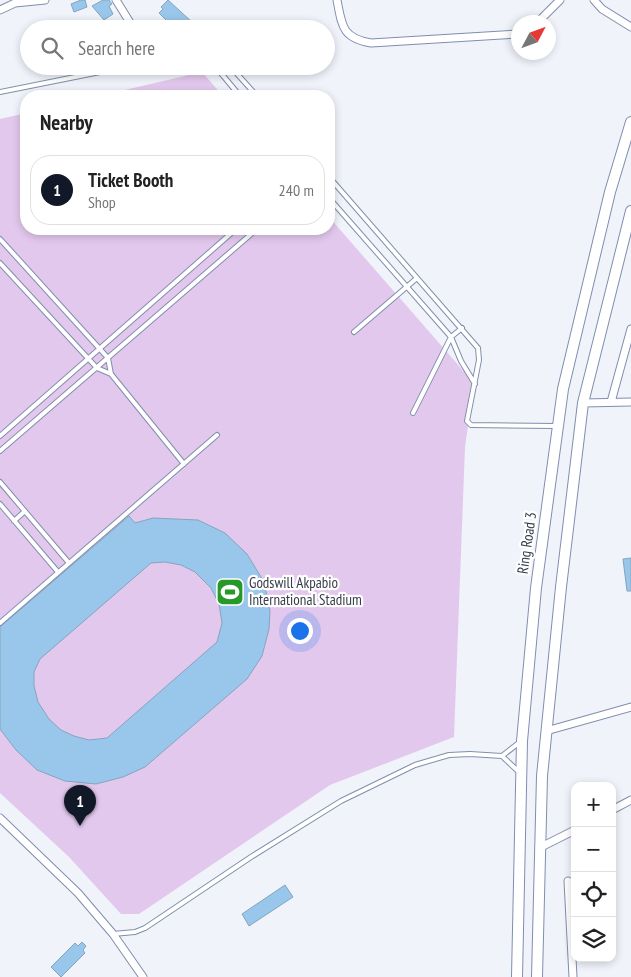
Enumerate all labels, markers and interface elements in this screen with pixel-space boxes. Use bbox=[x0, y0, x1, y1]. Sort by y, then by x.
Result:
north arrow bbox=[511, 15, 556, 60]
search box bbox=[20, 20, 335, 75]
icon: search bbox=[38, 34, 66, 62]
text: Search here bbox=[78, 36, 155, 60]
text: Nearby bbox=[40, 109, 93, 136]
text: Ticket Booth bbox=[88, 168, 173, 192]
text: 1 bbox=[53, 180, 61, 200]
text: 240 m bbox=[279, 180, 314, 200]
text: Shop bbox=[88, 192, 116, 212]
street label: Ring Road 3 bbox=[513, 511, 540, 575]
place label: Godswill Akpabio International Stadium bbox=[249, 573, 362, 609]
sports icon: Godswill Akpabio International Stadium bbox=[215, 577, 245, 607]
your location bbox=[287, 618, 313, 644]
map controls bbox=[571, 782, 616, 962]
button: + bbox=[571, 782, 616, 827]
pin: 1 bbox=[64, 785, 96, 826]
button: − bbox=[571, 827, 616, 872]
button: locate bbox=[571, 872, 616, 917]
button: layers bbox=[571, 917, 616, 962]

